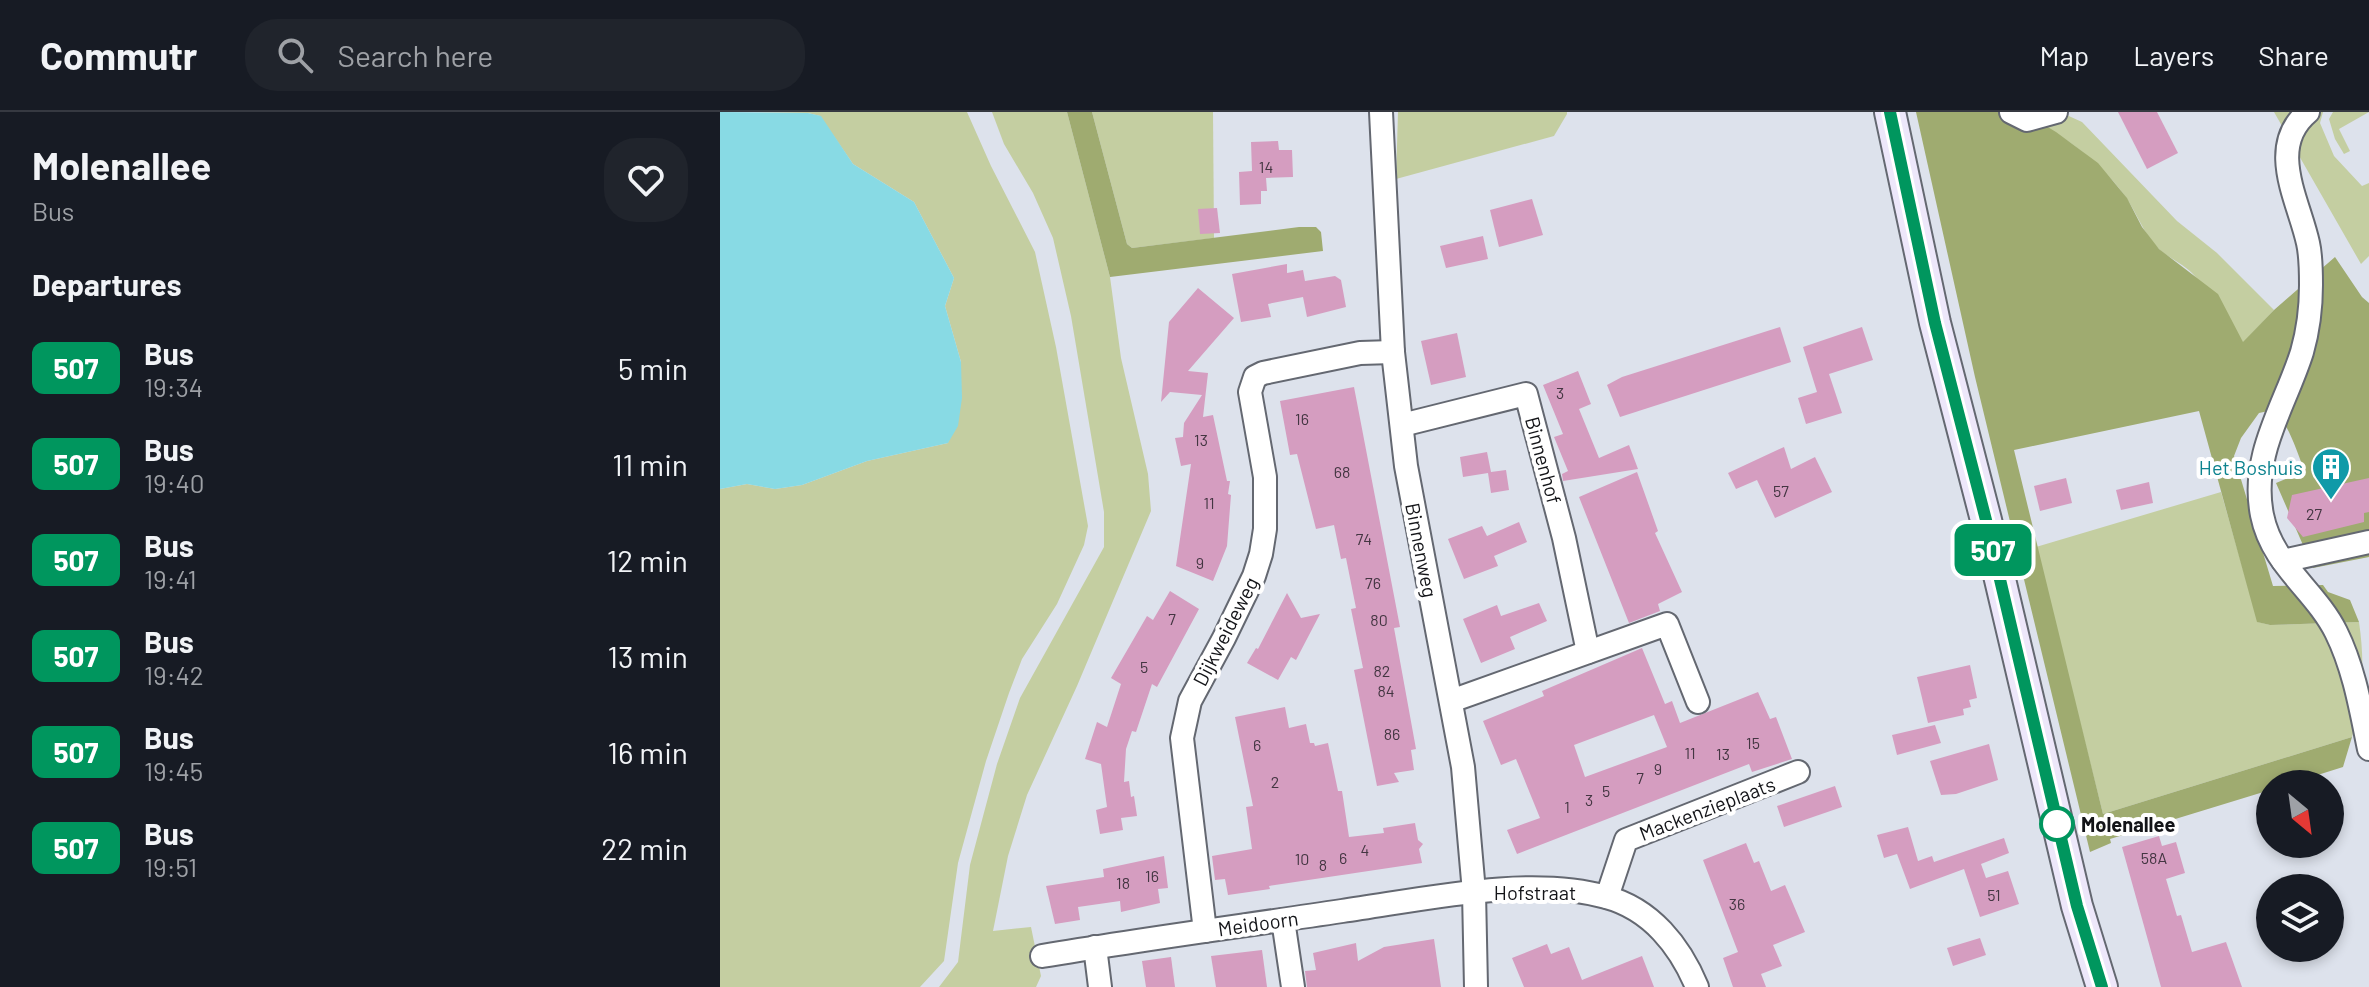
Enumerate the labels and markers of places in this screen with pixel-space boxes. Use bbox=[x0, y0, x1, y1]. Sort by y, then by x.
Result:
building icon: Het Boshuis bbox=[2310, 446, 2352, 501]
place label: Het Boshuis bbox=[2199, 455, 2303, 479]
marker: Molenallee bbox=[2040, 807, 2074, 841]
place label: Molenallee bbox=[2081, 812, 2175, 836]

